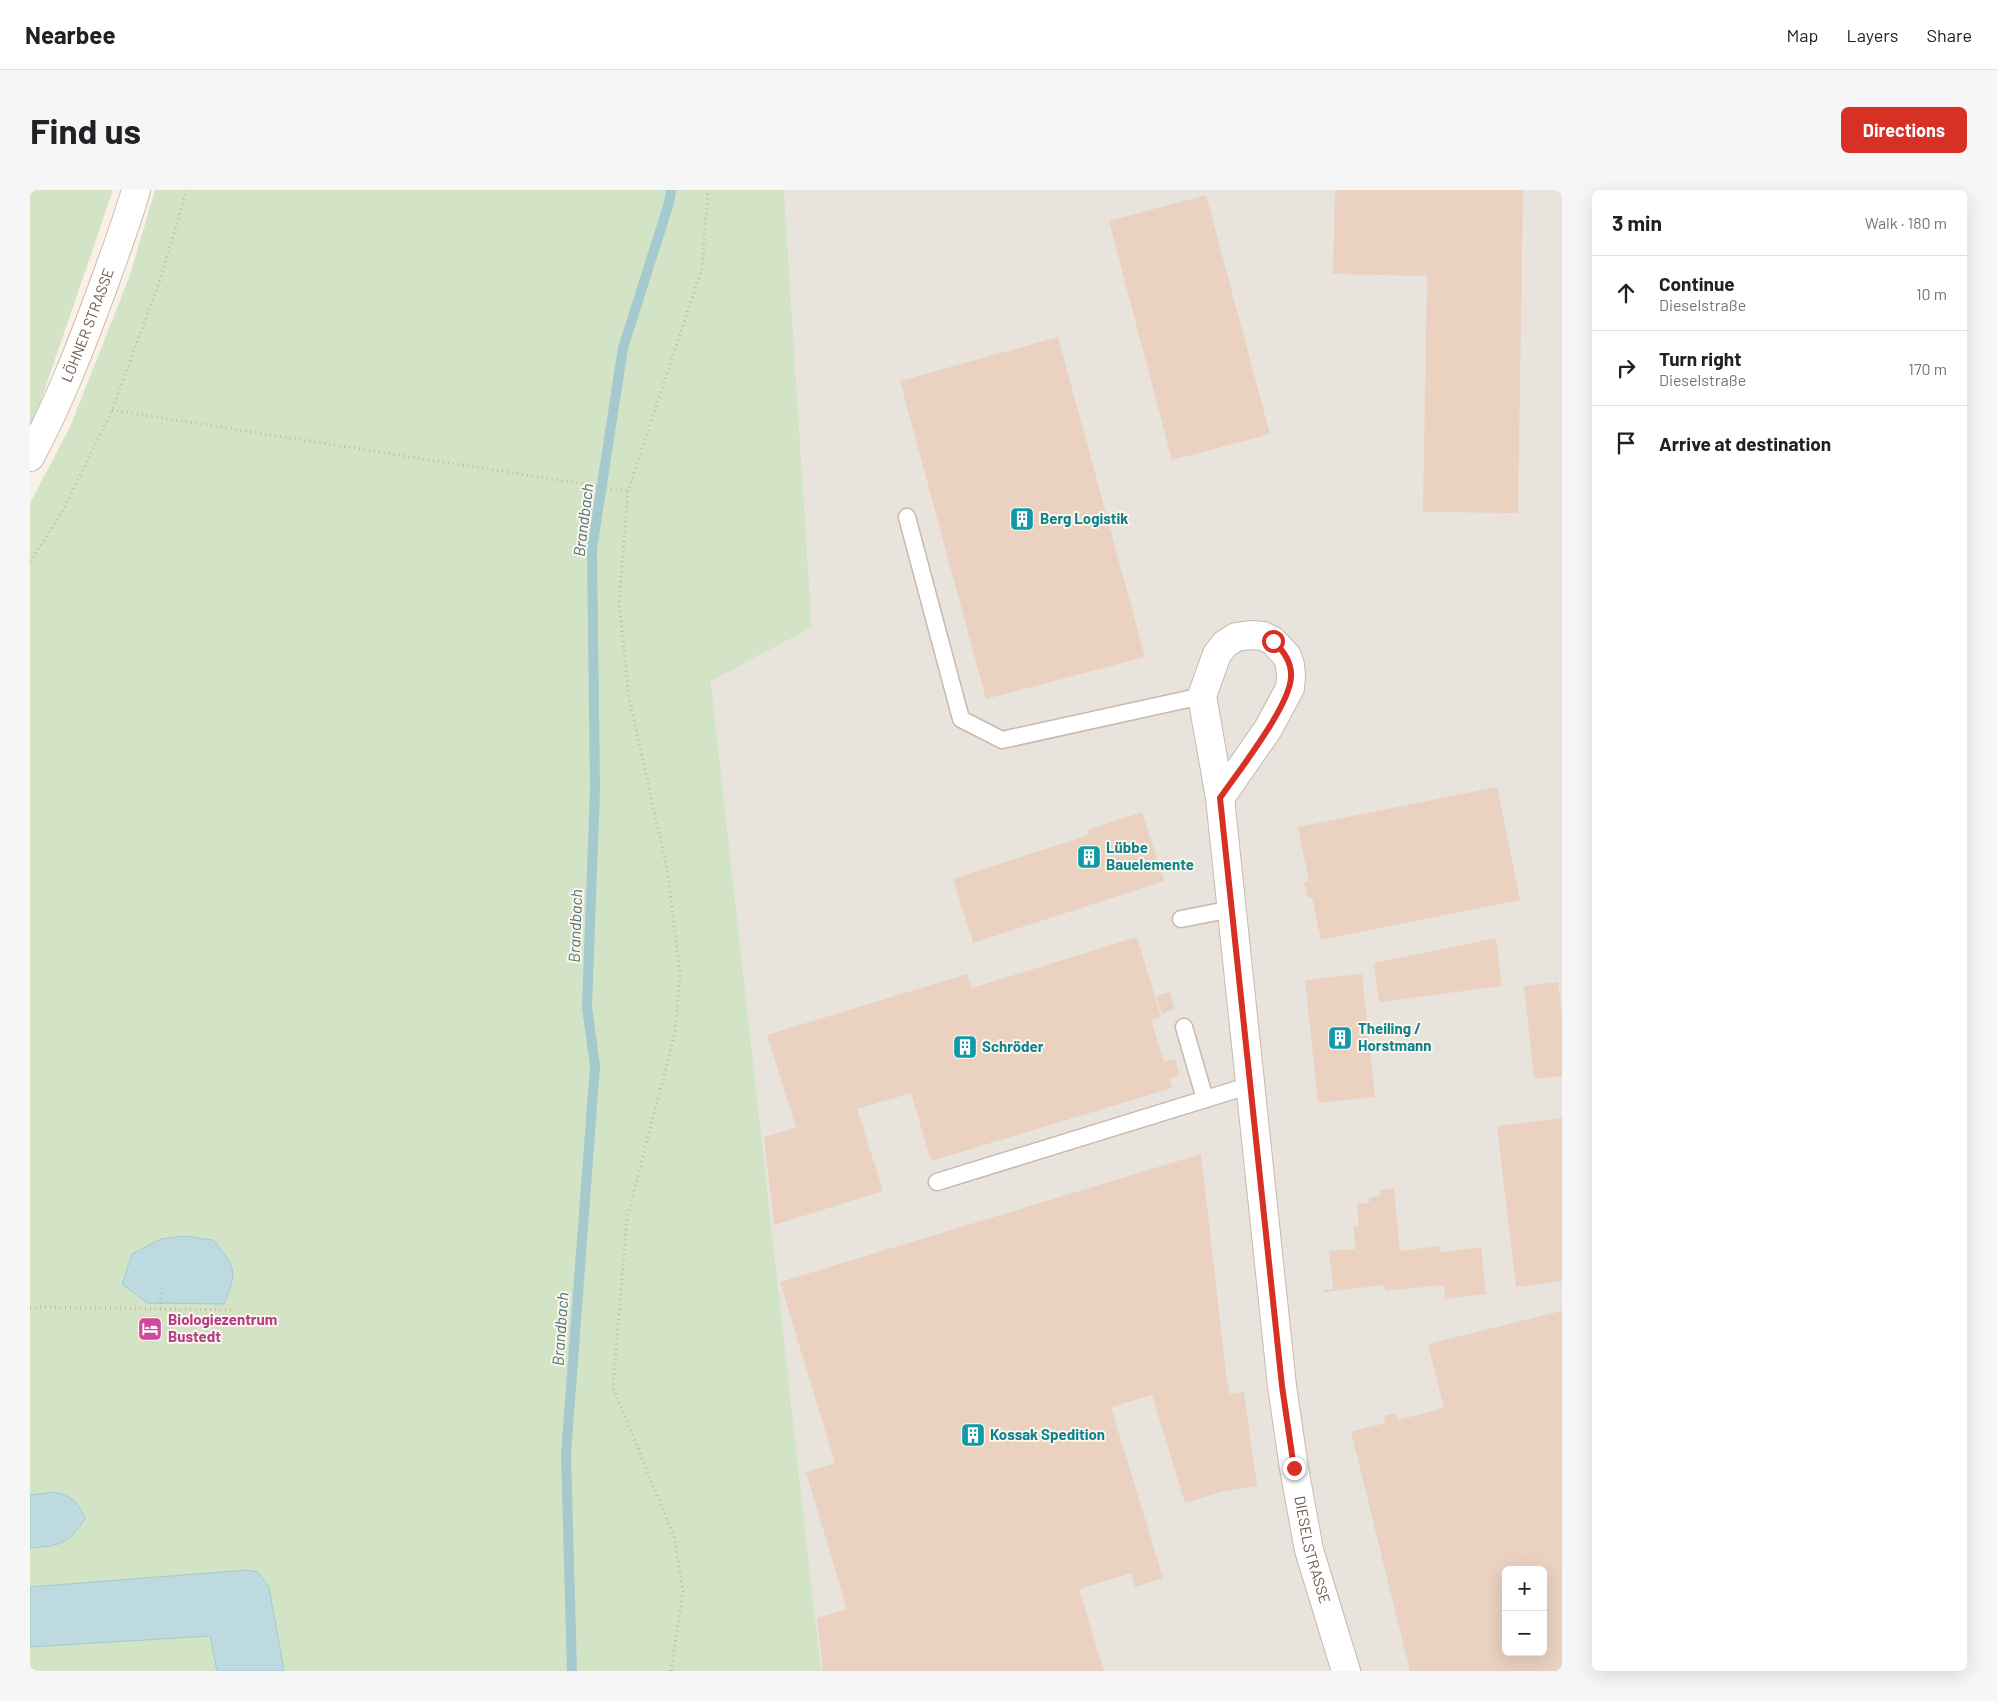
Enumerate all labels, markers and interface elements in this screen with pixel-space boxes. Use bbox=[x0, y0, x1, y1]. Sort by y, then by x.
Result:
text: Nearbee bbox=[25, 20, 116, 49]
text: Map bbox=[1786, 24, 1818, 46]
text: Layers bbox=[1846, 24, 1899, 46]
text: Share bbox=[1927, 24, 1972, 46]
button: Directions bbox=[1841, 107, 1967, 153]
text: Find us bbox=[30, 109, 141, 151]
text: 3 min bbox=[1612, 210, 1662, 235]
text: Walk · 180 m bbox=[1865, 213, 1947, 232]
street label: LÖHNER STRASSE bbox=[57, 266, 117, 385]
text: Continue bbox=[1659, 272, 1735, 295]
icon: ahead bbox=[1612, 279, 1640, 307]
text: 10 m bbox=[1916, 284, 1947, 303]
text: Dieselstraße bbox=[1659, 295, 1746, 314]
text: Turn right bbox=[1659, 347, 1741, 370]
icon: right bbox=[1612, 354, 1640, 382]
text: 170 m bbox=[1908, 359, 1947, 378]
text: Dieselstraße bbox=[1659, 370, 1746, 389]
icon: arrive bbox=[1612, 429, 1640, 457]
text: Arrive at destination bbox=[1659, 432, 1831, 455]
water label: Brandbach bbox=[569, 482, 596, 558]
building icon: Berg Logistik bbox=[1009, 506, 1035, 532]
place label: Berg Logistik bbox=[1040, 509, 1128, 527]
route start bbox=[1262, 630, 1285, 653]
place label: Lübbe Bauelemente bbox=[1106, 838, 1194, 873]
building icon: Lübbe Bauelemente bbox=[1076, 844, 1102, 870]
water label: Brandbach bbox=[564, 889, 585, 963]
place label: Theiling / Horstmann bbox=[1358, 1019, 1431, 1054]
building icon: Theiling / Horstmann bbox=[1327, 1025, 1353, 1051]
building icon: Schröder bbox=[952, 1034, 978, 1060]
place label: Schröder bbox=[982, 1037, 1044, 1055]
water label: Brandbach bbox=[547, 1292, 572, 1366]
place label: Biologiezentrum Bustedt bbox=[168, 1310, 277, 1345]
hotel icon: Biologiezentrum Bustedt bbox=[137, 1316, 163, 1342]
building icon: Kossak Spedition bbox=[960, 1422, 986, 1448]
place label: Kossak Spedition bbox=[990, 1425, 1105, 1443]
route end bbox=[1283, 1457, 1306, 1480]
street label: DIESELSTRASSE bbox=[1291, 1494, 1335, 1606]
map controls bbox=[1502, 1566, 1547, 1656]
button: + bbox=[1502, 1566, 1547, 1611]
button: − bbox=[1502, 1611, 1547, 1656]

